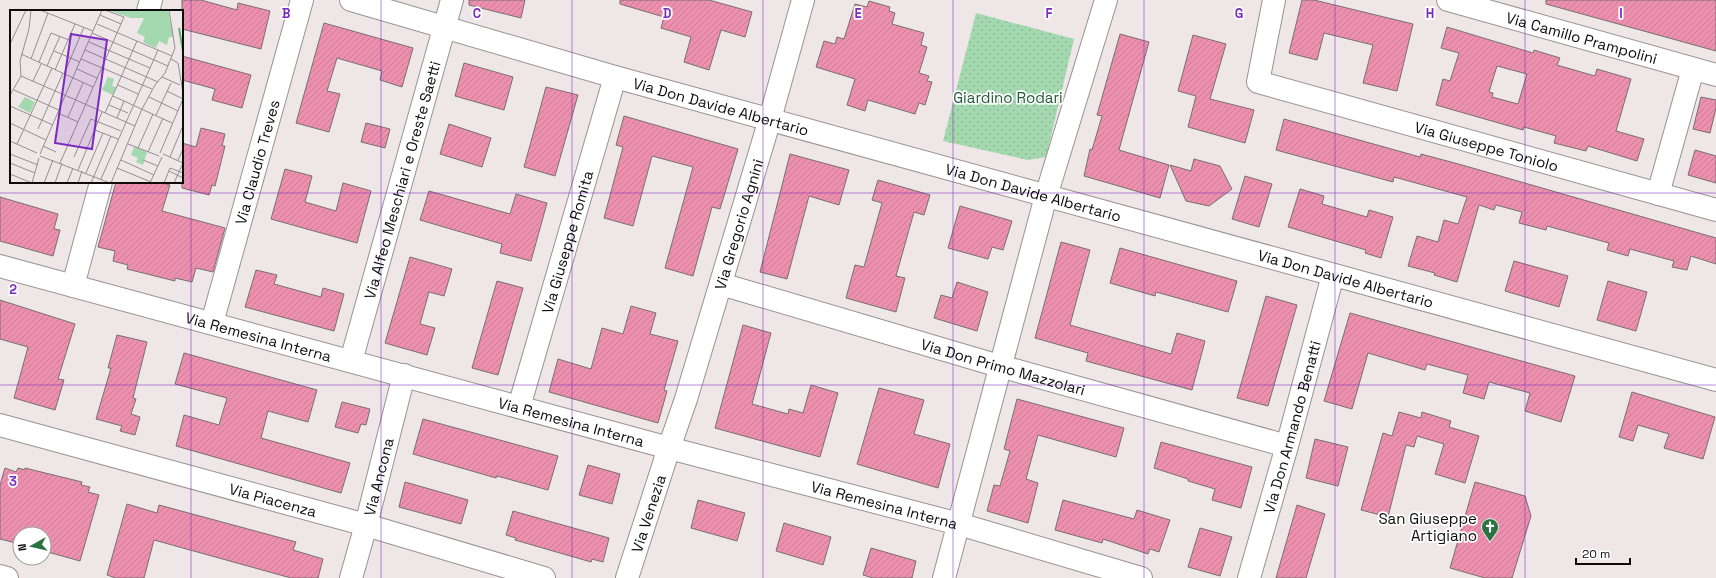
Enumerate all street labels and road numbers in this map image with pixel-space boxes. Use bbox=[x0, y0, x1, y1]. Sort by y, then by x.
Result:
street label: Via Camillo Prampolini bbox=[1504, 7, 1660, 68]
street label: Via Alfeo Meschiari e Oreste Saetti bbox=[359, 59, 444, 301]
street label: Via Don Davide Albertario bbox=[631, 73, 811, 139]
street label: Via Claudio Treves bbox=[230, 97, 283, 227]
street label: Via Giuseppe Toniolo bbox=[1413, 117, 1561, 175]
street label: Via Gregorio Agnini bbox=[710, 156, 767, 292]
street label: Via Don Davide Albertario bbox=[943, 159, 1123, 225]
street label: Via Giuseppe Romita bbox=[537, 168, 597, 316]
street label: Via Don Davide Albertario bbox=[1256, 245, 1436, 311]
street label: Via Remesina Interna bbox=[183, 307, 334, 365]
street label: Via Don Primo Mazzolari bbox=[919, 334, 1088, 399]
street label: Via Don Armando Benatti bbox=[1259, 338, 1324, 515]
street label: Via Remesina Interna bbox=[496, 392, 647, 450]
street label: Via Ancona bbox=[359, 435, 397, 518]
street label: Via Venezia bbox=[626, 472, 669, 555]
street label: Via Remesina Interna bbox=[809, 476, 960, 533]
street label: Via Piacenza bbox=[227, 479, 319, 521]

